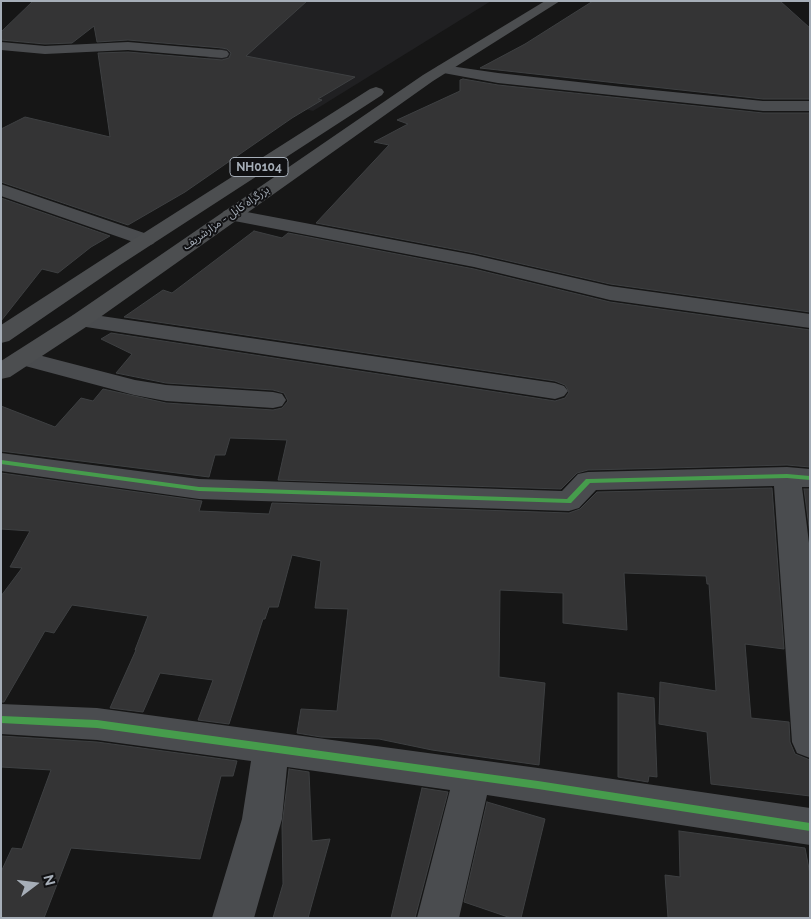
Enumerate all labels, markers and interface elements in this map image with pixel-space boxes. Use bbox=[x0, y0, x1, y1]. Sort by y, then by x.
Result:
road number: NH0104 bbox=[230, 158, 288, 176]
street label: بزرگراه کابل - مزارشریف bbox=[180, 183, 272, 253]
north arrow bbox=[10, 859, 60, 909]
text: N bbox=[40, 873, 59, 887]

